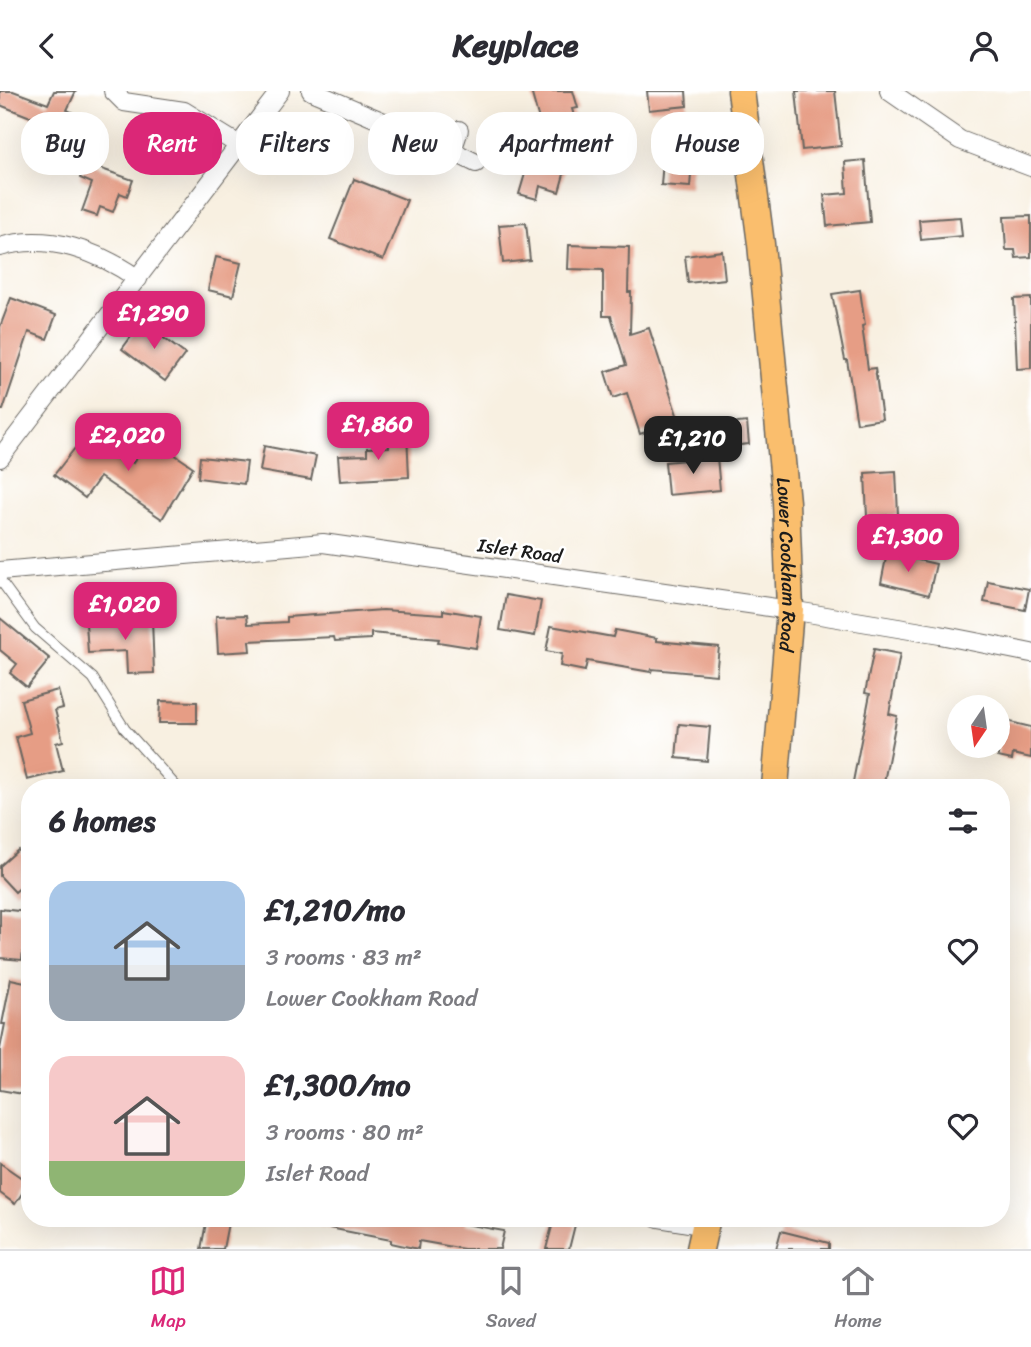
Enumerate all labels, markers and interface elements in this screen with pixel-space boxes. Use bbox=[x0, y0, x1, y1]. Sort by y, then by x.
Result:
text: Keyplace bbox=[453, 17, 578, 74]
icon: back bbox=[28, 27, 66, 65]
icon: person bbox=[965, 27, 1003, 65]
chip: Buy bbox=[21, 112, 109, 175]
chip: Rent bbox=[123, 112, 222, 175]
chip: Filters bbox=[236, 112, 354, 175]
chip: New bbox=[368, 112, 462, 175]
chip: Apartment bbox=[476, 112, 637, 175]
chip: House bbox=[651, 112, 764, 175]
pin: £1,290 bbox=[97, 292, 211, 351]
text: £1,290 bbox=[119, 293, 189, 334]
pin: £1,860 bbox=[321, 403, 435, 462]
text: £1,860 bbox=[343, 404, 413, 445]
pin: £2,020 bbox=[71, 413, 185, 473]
text: £2,020 bbox=[91, 415, 165, 456]
pin: £1,210 bbox=[636, 417, 750, 476]
text: £1,210 bbox=[660, 418, 726, 459]
street label: Lower Cookham Road bbox=[767, 476, 806, 655]
pin: £1,300 bbox=[851, 515, 965, 574]
text: £1,300 bbox=[873, 516, 943, 557]
street label: Islet Road bbox=[475, 528, 566, 573]
pin: £1,020 bbox=[68, 582, 182, 642]
text: £1,020 bbox=[90, 584, 160, 625]
north arrow bbox=[947, 695, 1010, 758]
map controls bbox=[947, 695, 1010, 758]
text: 6 homes bbox=[49, 794, 156, 848]
icon: filters bbox=[944, 802, 982, 840]
text: £1,210/mo bbox=[266, 883, 405, 937]
icon: home bbox=[105, 909, 189, 993]
icon: heart bbox=[944, 932, 982, 970]
text: 3 rooms · 83 m² bbox=[266, 937, 422, 978]
text: Lower Cookham Road bbox=[266, 978, 477, 1019]
text: £1,300/mo bbox=[266, 1058, 410, 1112]
icon: home bbox=[105, 1084, 189, 1168]
icon: heart bbox=[944, 1107, 982, 1145]
text: 3 rooms · 80 m² bbox=[266, 1112, 424, 1153]
text: Islet Road bbox=[266, 1153, 369, 1194]
tab: Map bbox=[149, 1262, 187, 1337]
tab: Saved bbox=[486, 1262, 536, 1337]
tab: Home bbox=[834, 1262, 882, 1337]

